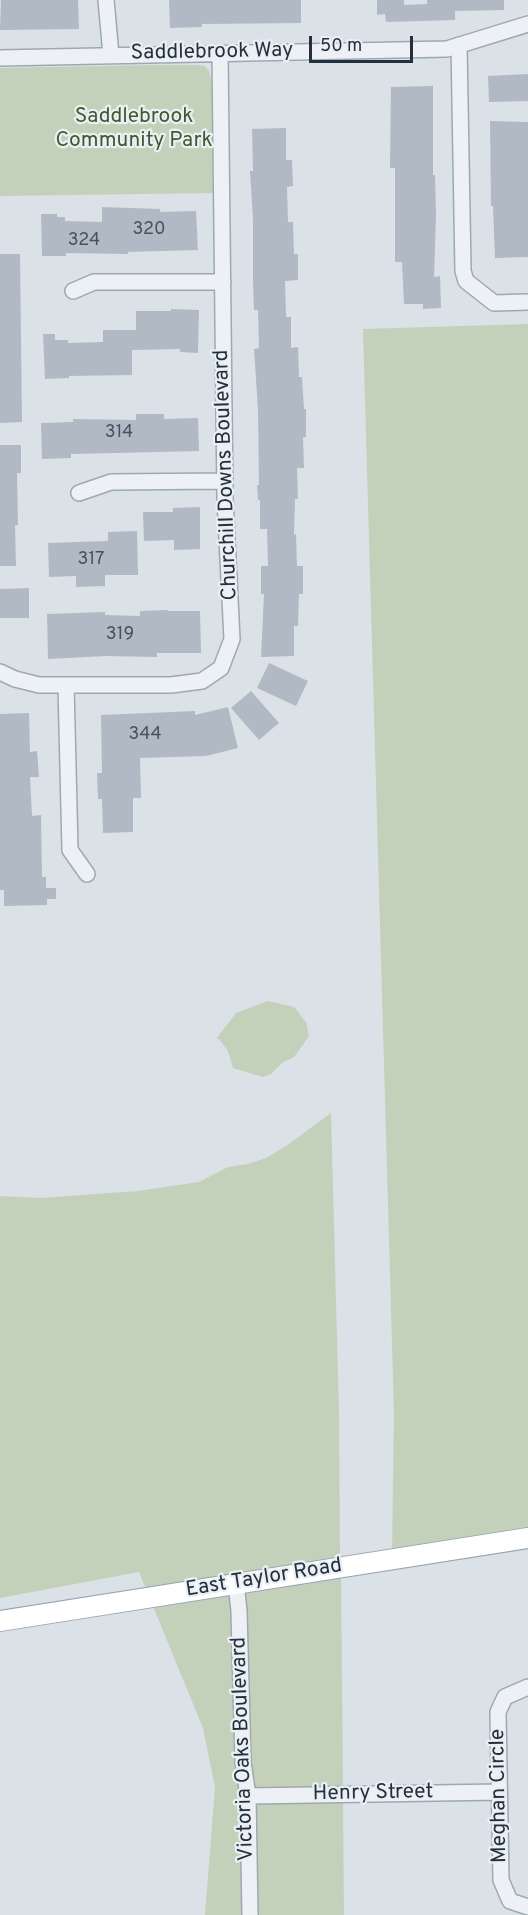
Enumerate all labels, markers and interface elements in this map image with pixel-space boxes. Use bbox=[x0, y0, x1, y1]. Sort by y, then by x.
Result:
scale bar bbox=[312, 24, 416, 62]
text: 50 m bbox=[320, 35, 362, 58]
street label: Saddlebrook Way bbox=[130, 39, 294, 67]
park label: Saddlebrook Community Park bbox=[55, 105, 213, 155]
house number: 320 bbox=[132, 219, 166, 241]
house number: 324 bbox=[68, 230, 100, 252]
street label: Churchill Downs Boulevard bbox=[210, 349, 244, 601]
house number: 314 bbox=[105, 422, 133, 444]
house number: 317 bbox=[78, 549, 104, 571]
house number: 319 bbox=[106, 624, 134, 646]
house number: 344 bbox=[128, 724, 162, 746]
street label: East Taylor Road bbox=[184, 1554, 344, 1604]
street label: Victoria Oaks Boulevard bbox=[227, 1636, 261, 1862]
street label: Meghan Circle bbox=[486, 1729, 514, 1863]
street label: Henry Street bbox=[313, 1780, 433, 1808]

